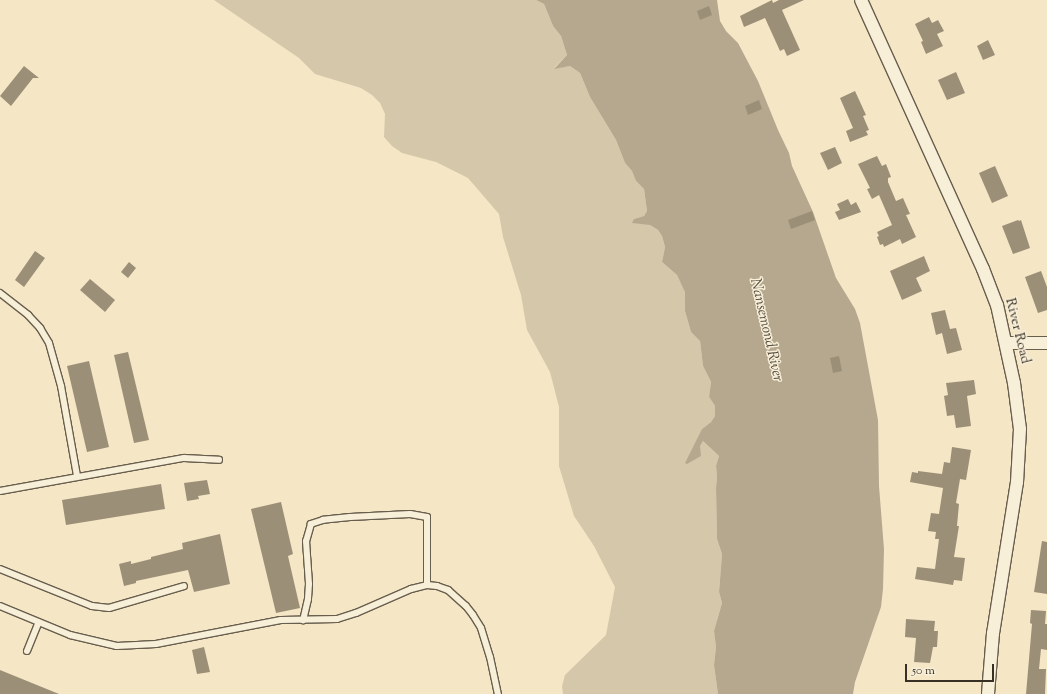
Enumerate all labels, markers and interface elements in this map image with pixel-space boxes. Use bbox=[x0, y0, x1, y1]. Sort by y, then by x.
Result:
water label: Nansemond River bbox=[745, 277, 787, 383]
street label: River Road bbox=[1001, 296, 1033, 366]
scale bar bbox=[907, 656, 996, 682]
text: 50 m bbox=[912, 662, 935, 680]

